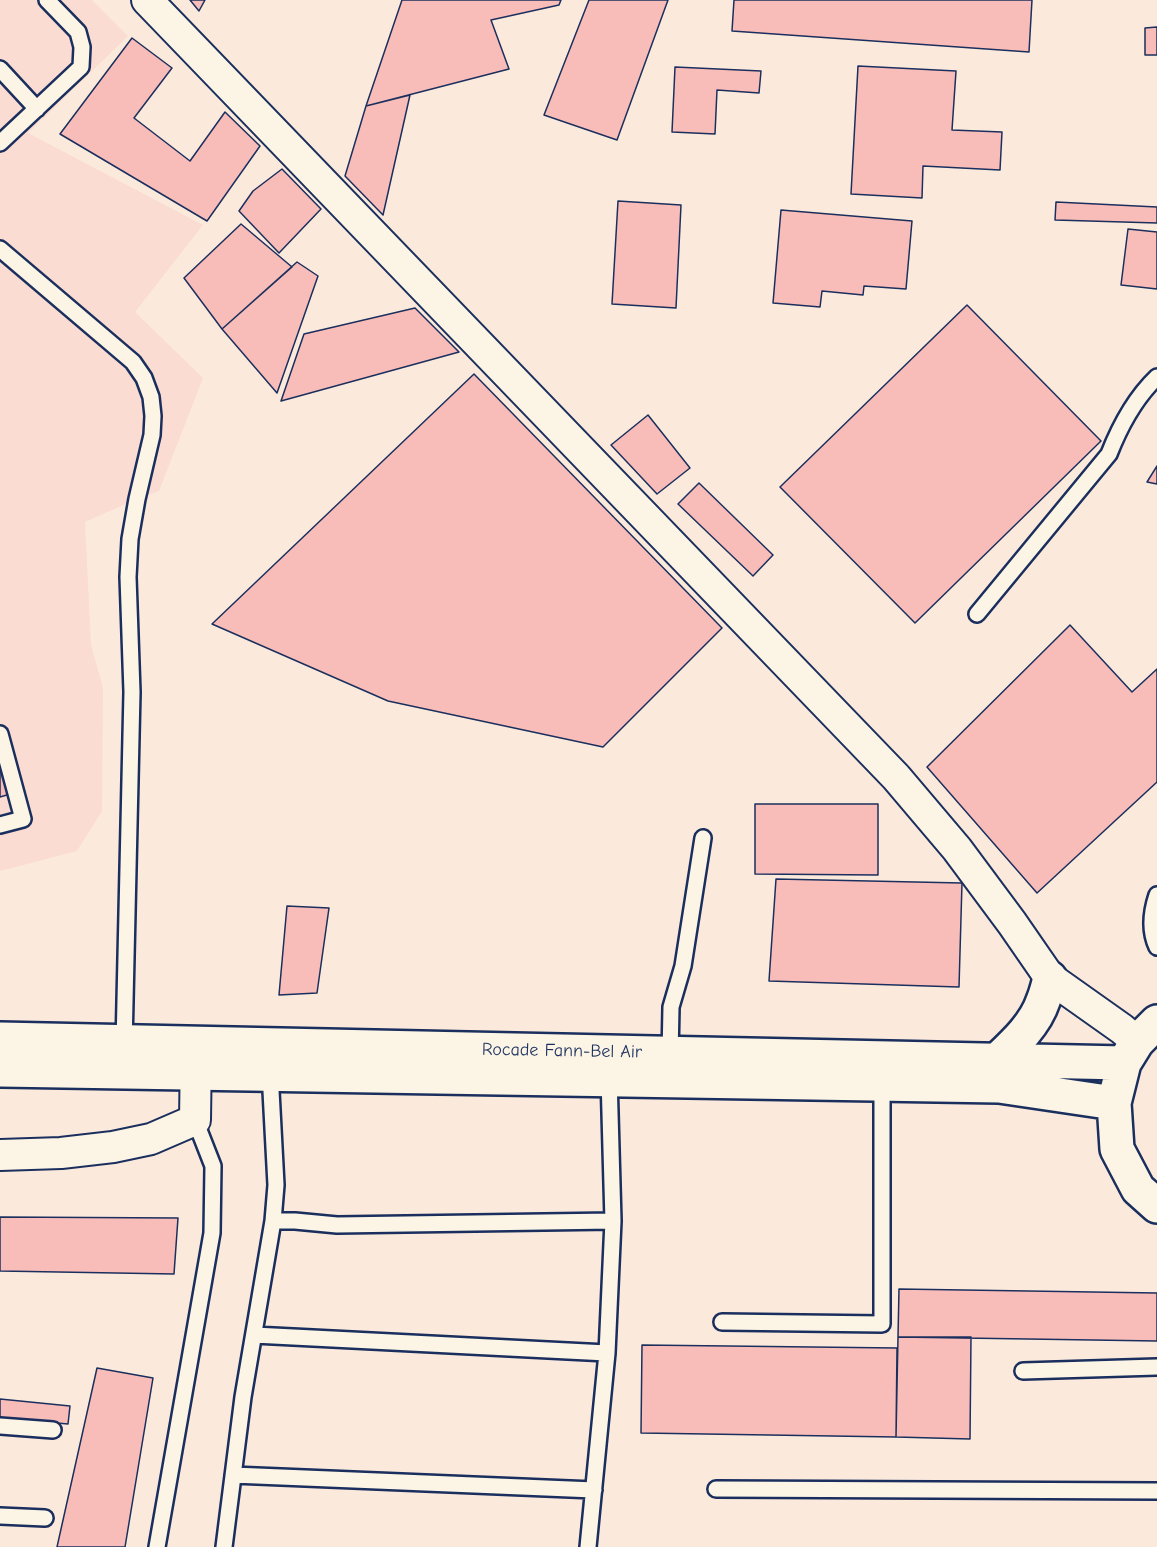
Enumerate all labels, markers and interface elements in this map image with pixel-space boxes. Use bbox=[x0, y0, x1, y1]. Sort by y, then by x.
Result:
street label: Rocade Fann-Bel Air bbox=[482, 1039, 642, 1063]

